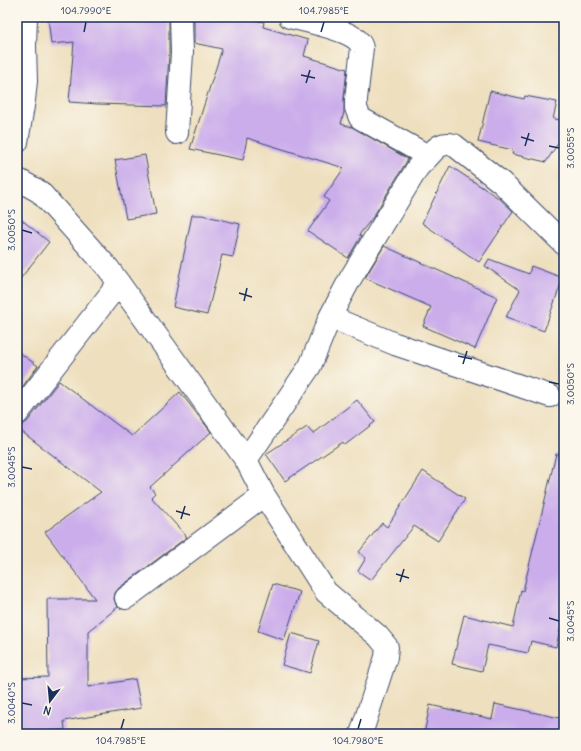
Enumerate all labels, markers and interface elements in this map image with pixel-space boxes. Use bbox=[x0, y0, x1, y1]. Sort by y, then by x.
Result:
text: 104.7990°E bbox=[61, 4, 111, 17]
text: 104.7985°E bbox=[299, 4, 349, 17]
text: 3.0055°S bbox=[564, 127, 577, 169]
text: 3.0050°S bbox=[5, 208, 18, 251]
text: 3.0050°S bbox=[564, 362, 577, 405]
text: 3.0045°S bbox=[5, 446, 18, 488]
text: 3.0045°S bbox=[564, 600, 577, 642]
text: 3.0040°S bbox=[5, 681, 18, 724]
north arrow bbox=[30, 681, 70, 721]
text: N bbox=[42, 703, 53, 718]
text: 104.7985°E bbox=[96, 734, 146, 747]
text: 104.7980°E bbox=[333, 734, 383, 747]

